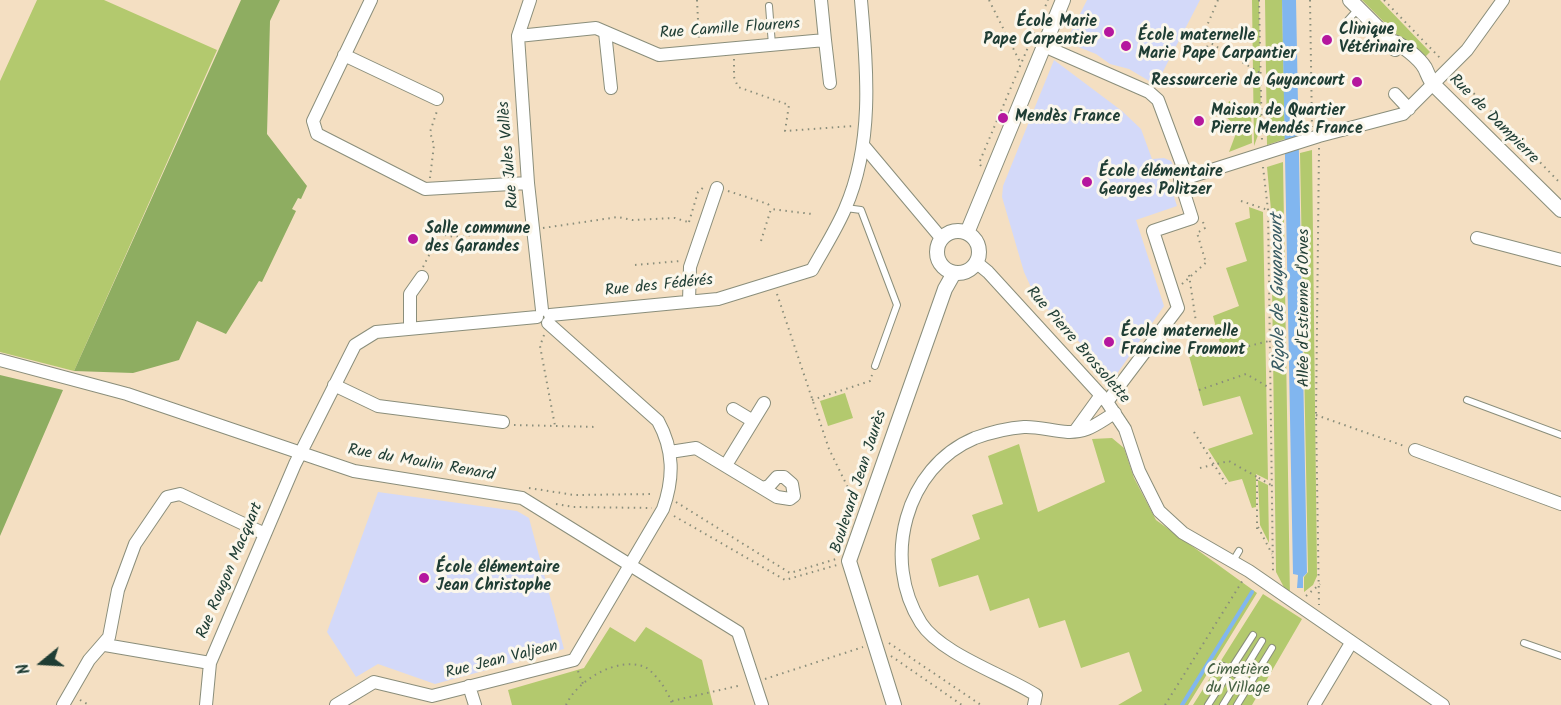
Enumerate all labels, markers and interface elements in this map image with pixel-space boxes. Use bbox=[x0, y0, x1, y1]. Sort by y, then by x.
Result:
place label: École Marie Pape Carpentier bbox=[983, 13, 1097, 51]
street label: Rue Camille Flourens bbox=[659, 16, 801, 44]
place label: Clinique Vétérinaire bbox=[1339, 21, 1414, 59]
marker: École Marie Pape Carpentier bbox=[1102, 25, 1116, 39]
place label: École maternelle Marie Pape Carpantier bbox=[1138, 27, 1296, 65]
marker: Clinique Vétérinaire bbox=[1320, 33, 1334, 47]
marker: École maternelle Marie Pape Carpantier bbox=[1119, 39, 1133, 53]
street label: Rue de Dampierre bbox=[1444, 71, 1542, 169]
place label: Ressourcerie de Guyancourt bbox=[1151, 72, 1345, 92]
marker: Ressourcerie de Guyancourt bbox=[1350, 75, 1364, 89]
street label: Rue Jules Vallès bbox=[496, 100, 524, 210]
place label: Maison de Quartier Pierre Mendés France bbox=[1211, 102, 1363, 140]
place label: Mendès France bbox=[1015, 108, 1120, 128]
marker: Mendès France bbox=[996, 111, 1010, 125]
marker: Maison de Quartier Pierre Mendés France bbox=[1192, 114, 1206, 128]
place label: École élémentaire Georges Politzer bbox=[1099, 163, 1223, 201]
marker: École élémentaire Georges Politzer bbox=[1080, 175, 1094, 189]
water label: Rigole de Guyancourt bbox=[1268, 213, 1292, 373]
place label: Salle commune des Garandes bbox=[425, 220, 530, 258]
street label: Allée d'Estienne d'Orves bbox=[1295, 229, 1315, 387]
marker: Salle commune des Garandes bbox=[406, 232, 420, 246]
street label: Rue des Fédérés bbox=[604, 272, 714, 302]
street label: Rue Pierre Brossolette bbox=[1021, 284, 1133, 408]
place label: École maternelle Francine Fromont bbox=[1121, 323, 1246, 361]
marker: École maternelle Francine Fromont bbox=[1102, 335, 1116, 349]
street label: Boulevard Jean Jaurès bbox=[828, 408, 892, 556]
street label: Rue du Moulin Renard bbox=[346, 442, 496, 486]
street label: Rue Rougon Macquart bbox=[194, 500, 268, 642]
place label: École élémentaire Jean Christophe bbox=[436, 559, 560, 597]
marker: École élémentaire Jean Christophe bbox=[417, 571, 431, 585]
north arrow bbox=[12, 633, 72, 693]
street label: Rue Jean Valjean bbox=[444, 638, 560, 684]
text: N bbox=[11, 660, 38, 677]
park label: Cimetière du Village bbox=[1206, 661, 1270, 699]

